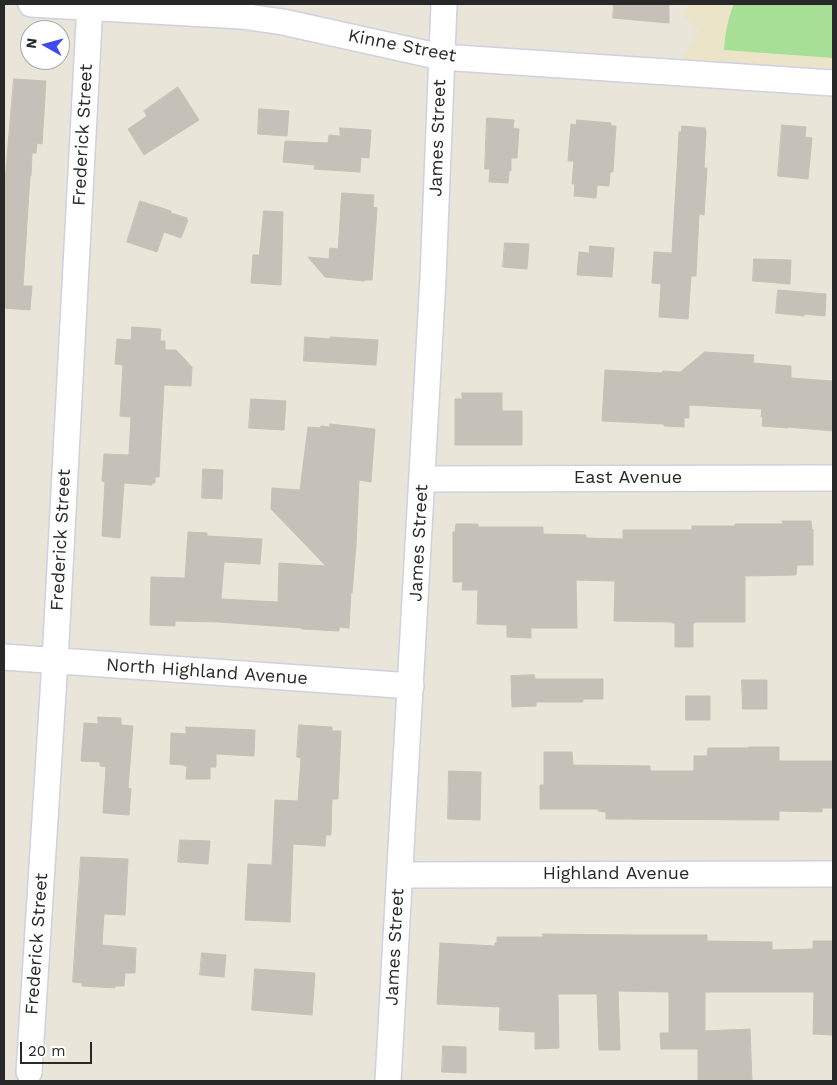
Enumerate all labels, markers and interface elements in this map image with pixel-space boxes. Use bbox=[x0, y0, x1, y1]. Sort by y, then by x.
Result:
north arrow bbox=[20, 20, 70, 70]
street label: Kinne Street bbox=[346, 25, 458, 67]
text: N bbox=[23, 37, 40, 49]
street label: Frederick Street bbox=[68, 63, 98, 207]
street label: James Street bbox=[425, 79, 451, 197]
street label: East Avenue bbox=[574, 467, 682, 489]
street label: Frederick Street bbox=[46, 468, 76, 612]
street label: James Street bbox=[405, 484, 433, 602]
street label: North Highland Avenue bbox=[105, 654, 309, 690]
street label: Highland Avenue bbox=[543, 863, 689, 885]
street label: Frederick Street bbox=[21, 872, 53, 1016]
street label: James Street bbox=[381, 888, 409, 1006]
scale bar bbox=[22, 1032, 95, 1064]
text: 20 m bbox=[28, 1042, 66, 1060]

